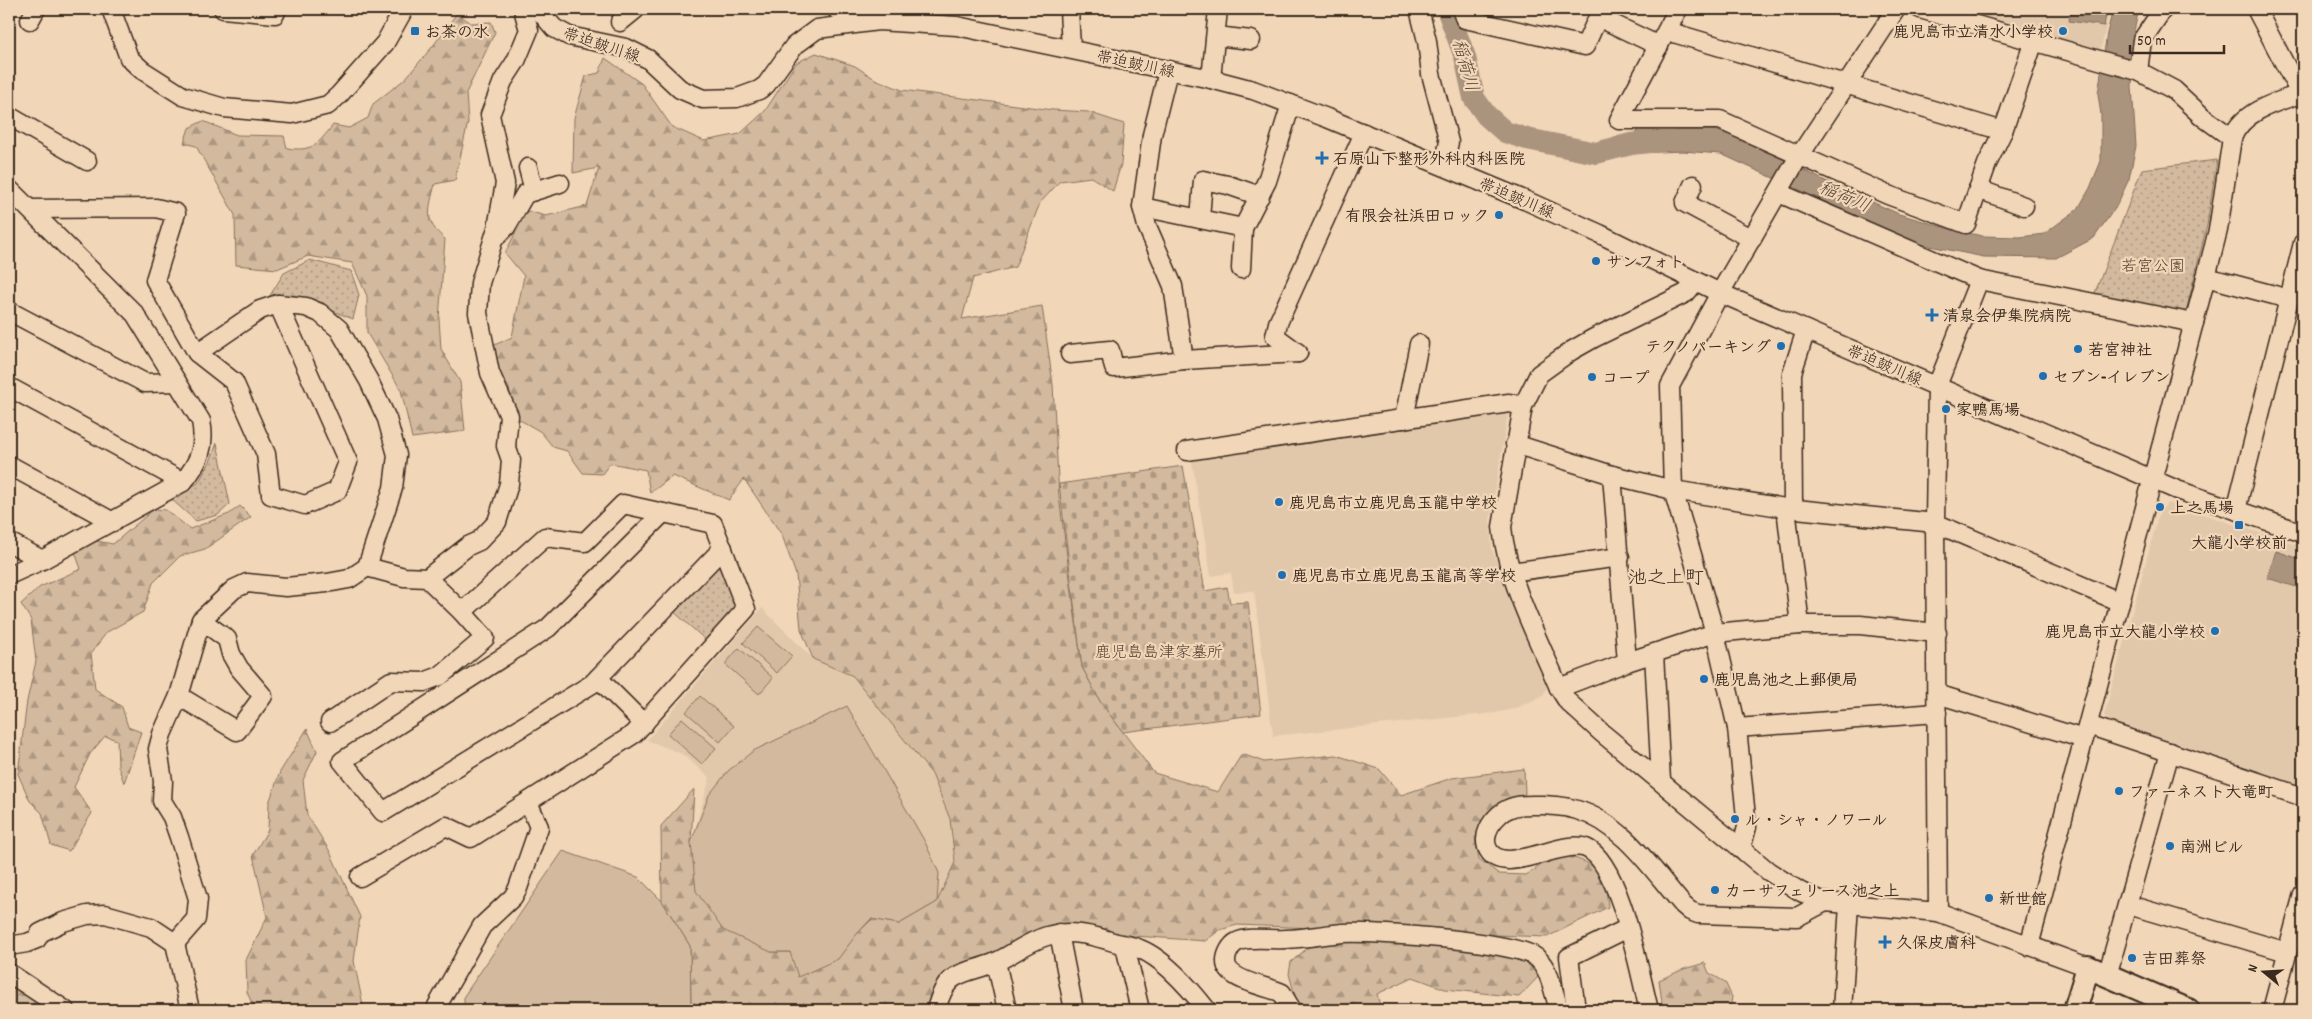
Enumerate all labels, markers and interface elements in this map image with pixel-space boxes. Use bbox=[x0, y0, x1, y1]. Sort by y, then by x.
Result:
place label: お茶の水 bbox=[425, 22, 490, 45]
place label: 鹿児島市立清水小学校 bbox=[1893, 22, 2053, 45]
scale bar bbox=[2130, 22, 2223, 54]
street label: 帯迫皷川線 bbox=[560, 23, 643, 70]
marker: お茶の水 bbox=[409, 25, 421, 37]
marker: 鹿児島市立清水小学校 bbox=[2057, 25, 2069, 37]
text: 50 m bbox=[2137, 31, 2166, 53]
water label: 稲荷川 bbox=[1444, 36, 1483, 95]
street label: 帯迫皷川線 bbox=[1094, 46, 1177, 85]
place label: 石原山下整形外科内科医院 bbox=[1333, 149, 1525, 172]
marker: 石原山下整形外科内科医院 bbox=[1315, 151, 1329, 165]
street label: 帯迫皷川線 bbox=[1475, 173, 1557, 226]
water label: 稲荷川 bbox=[1814, 176, 1874, 220]
place label: 有限会社浜田ロック bbox=[1345, 206, 1489, 229]
marker: 有限会社浜田ロック bbox=[1493, 209, 1505, 221]
place label: サンフォト bbox=[1606, 252, 1685, 275]
marker: サンフォト bbox=[1590, 255, 1602, 267]
park label: 若宮公園 bbox=[2121, 256, 2185, 279]
place label: 清泉会伊集院病院 bbox=[1943, 306, 2071, 329]
marker: 清泉会伊集院病院 bbox=[1925, 308, 1939, 322]
place label: テクノパーキング bbox=[1645, 337, 1771, 360]
marker: テクノパーキング bbox=[1775, 340, 1787, 352]
street label: 帯迫皷川線 bbox=[1843, 340, 1925, 393]
place label: 若宮神社 bbox=[2088, 340, 2152, 363]
marker: 若宮神社 bbox=[2072, 343, 2084, 355]
place label: セブン-イレブン bbox=[2053, 367, 2170, 390]
place label: コープ bbox=[1602, 368, 1649, 391]
marker: セブン-イレブン bbox=[2037, 370, 2049, 382]
marker: コープ bbox=[1586, 371, 1598, 383]
place label: 家鴨馬場 bbox=[1956, 400, 2020, 423]
marker: 家鴨馬場 bbox=[1940, 403, 1952, 415]
place label: 鹿児島市立鹿児島玉龍中学校 bbox=[1289, 493, 1497, 516]
marker: 鹿児島市立鹿児島玉龍中学校 bbox=[1273, 496, 1285, 508]
place label: 上之馬場 bbox=[2170, 498, 2234, 521]
marker: 上之馬場 bbox=[2154, 501, 2166, 513]
marker: 大龍小学校前 bbox=[2233, 519, 2245, 531]
place label: 大龍小学校前 bbox=[2191, 533, 2287, 556]
place label: 鹿児島市立鹿児島玉龍高等学校 bbox=[1292, 566, 1516, 589]
district label: 池之上町 bbox=[1628, 566, 1704, 593]
marker: 鹿児島市立鹿児島玉龍高等学校 bbox=[1276, 569, 1288, 581]
place label: 鹿児島市立大龍小学校 bbox=[2045, 622, 2205, 645]
marker: 鹿児島市立大龍小学校 bbox=[2209, 625, 2221, 637]
park label: 鹿児島島津家墓所 bbox=[1095, 642, 1223, 665]
place label: 鹿児島池之上郵便局 bbox=[1714, 670, 1858, 693]
marker: 鹿児島池之上郵便局 bbox=[1698, 673, 1710, 685]
place label: ファーネスト大竜町 bbox=[2129, 782, 2273, 805]
marker: ファーネスト大竜町 bbox=[2113, 785, 2125, 797]
place label: ル・シャ・ノワール bbox=[1745, 810, 1888, 833]
marker: ル・シャ・ノワール bbox=[1729, 813, 1741, 825]
place label: 南洲ビル bbox=[2180, 837, 2244, 860]
marker: 南洲ビル bbox=[2164, 840, 2176, 852]
place label: カーサフェリース池之上 bbox=[1725, 881, 1899, 904]
marker: カーサフェリース池之上 bbox=[1709, 884, 1721, 896]
place label: 新世館 bbox=[1999, 889, 2047, 912]
marker: 新世館 bbox=[1983, 892, 1995, 904]
place label: 久保皮膚科 bbox=[1896, 933, 1976, 956]
marker: 久保皮膚科 bbox=[1878, 935, 1892, 949]
north arrow bbox=[2240, 946, 2290, 996]
place label: 吉田葬祭 bbox=[2142, 949, 2206, 972]
marker: 吉田葬祭 bbox=[2126, 952, 2138, 964]
text: N bbox=[2243, 962, 2264, 975]

